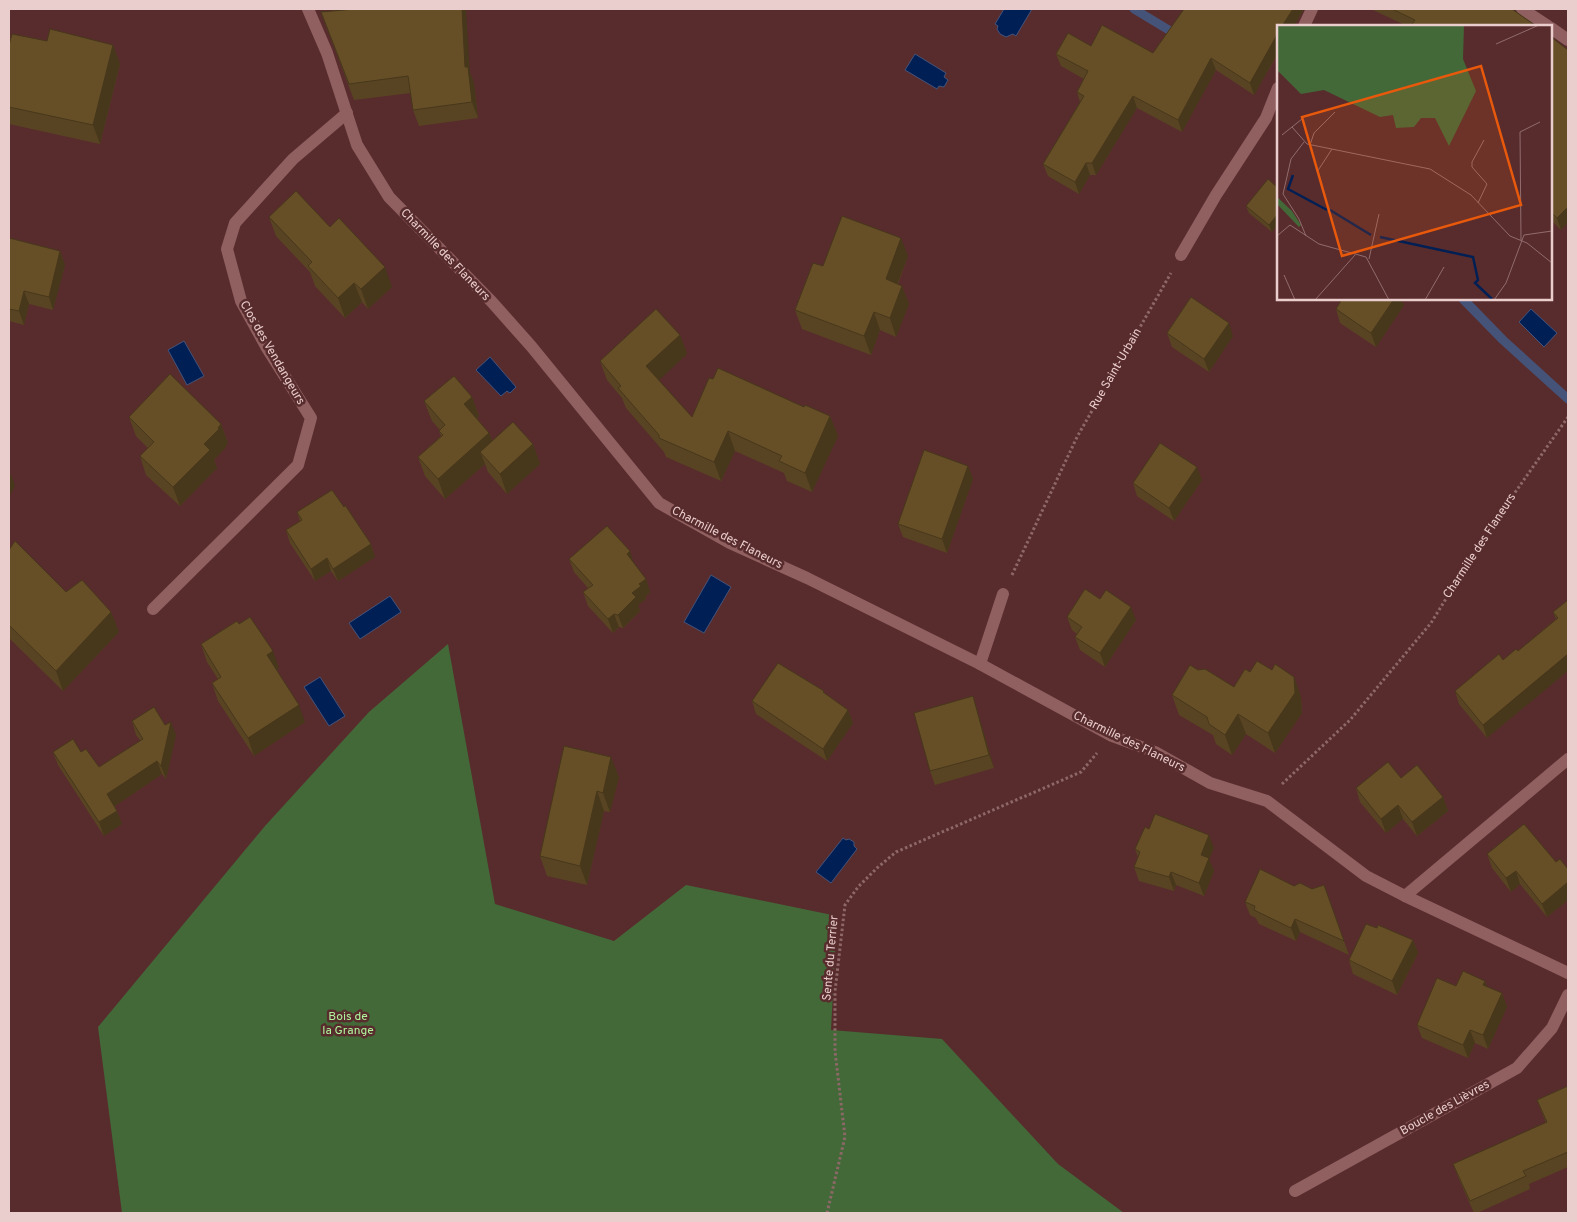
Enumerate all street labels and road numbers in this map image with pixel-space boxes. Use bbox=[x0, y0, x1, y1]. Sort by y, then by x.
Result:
street label: Charmille des Flaneurs bbox=[397, 205, 493, 305]
street label: Clos des Vendangeurs bbox=[236, 298, 308, 408]
street label: Rue Saint-Urbain bbox=[1086, 325, 1146, 413]
street label: Charmille des Flaneurs bbox=[1440, 490, 1520, 602]
street label: Charmille des Flaneurs bbox=[669, 503, 785, 573]
street label: Charmille des Flaneurs bbox=[1070, 708, 1188, 776]
street label: Sente du Terrier bbox=[819, 914, 843, 1001]
street label: Boucle des Lièvres bbox=[1397, 1077, 1493, 1139]

